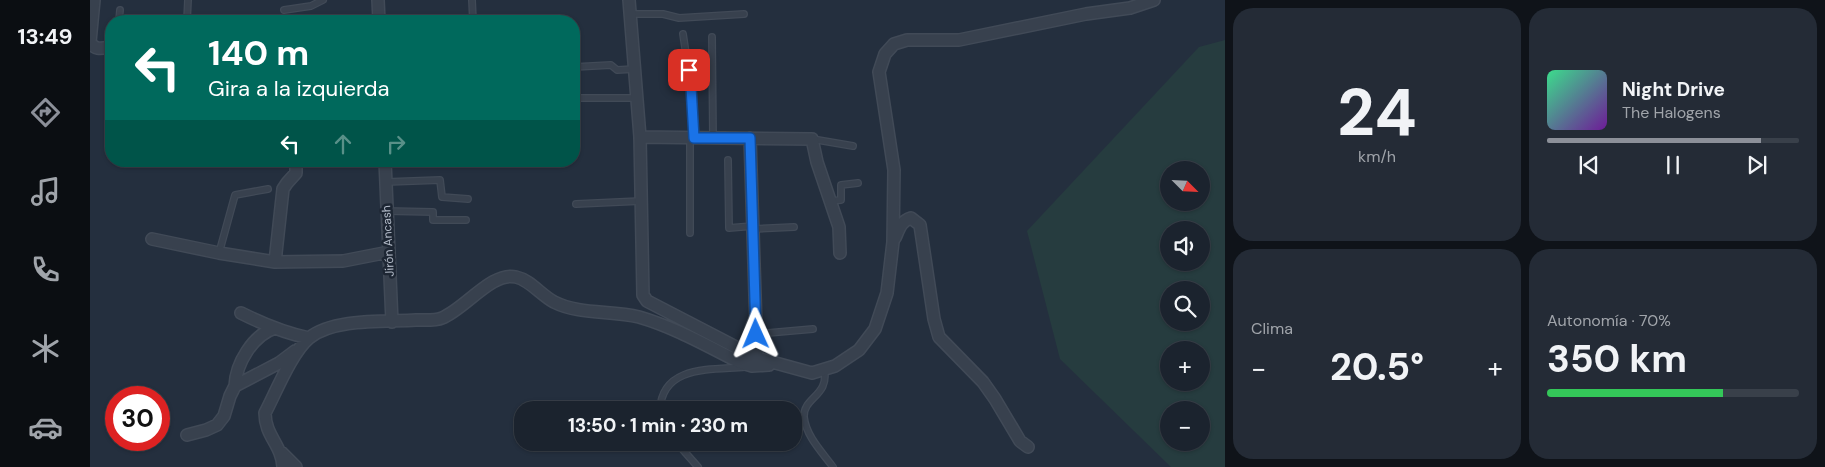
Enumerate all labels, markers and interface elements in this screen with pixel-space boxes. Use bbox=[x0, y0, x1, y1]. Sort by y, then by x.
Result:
text: 13:49 bbox=[17, 22, 73, 51]
text: 140 m bbox=[208, 30, 309, 76]
icon: left bbox=[125, 35, 190, 100]
pin bbox=[668, 49, 710, 91]
icon: arrive bbox=[675, 56, 703, 84]
text: 24 bbox=[1337, 71, 1417, 155]
text: Gira a la izquierda bbox=[208, 74, 389, 103]
text: Night Drive bbox=[1622, 77, 1725, 102]
icon: directions bbox=[28, 95, 63, 130]
text: The Halogens bbox=[1622, 102, 1721, 123]
icon: left bbox=[276, 130, 304, 158]
icon: ahead bbox=[329, 130, 357, 158]
icon: right bbox=[382, 130, 410, 158]
text: km/h bbox=[1358, 146, 1396, 167]
icon: previous bbox=[1575, 151, 1603, 179]
icon: pause bbox=[1659, 151, 1687, 179]
icon: next bbox=[1743, 151, 1771, 179]
north arrow bbox=[1160, 161, 1210, 211]
map controls bbox=[1160, 161, 1210, 451]
icon: music bbox=[28, 174, 63, 209]
street label: Jirón Ancash bbox=[378, 205, 398, 277]
button: sound bbox=[1160, 221, 1210, 271]
icon: phone bbox=[28, 252, 63, 287]
button: search bbox=[1160, 281, 1210, 331]
position arrow bbox=[729, 307, 781, 359]
text: Autonomía · 70% bbox=[1547, 310, 1671, 331]
text: Clima bbox=[1251, 318, 1293, 339]
icon: climate bbox=[28, 331, 63, 366]
text: 350 km bbox=[1547, 334, 1687, 384]
button: + bbox=[1160, 341, 1210, 391]
text: 20.5° bbox=[1330, 342, 1424, 392]
text: − bbox=[1251, 350, 1266, 387]
text: + bbox=[1488, 350, 1503, 387]
speed limit sign: 30 bbox=[105, 386, 170, 451]
button: − bbox=[1160, 401, 1210, 451]
icon: car bbox=[28, 410, 63, 445]
text: 13:50 · 1 min · 230 m bbox=[568, 413, 748, 438]

